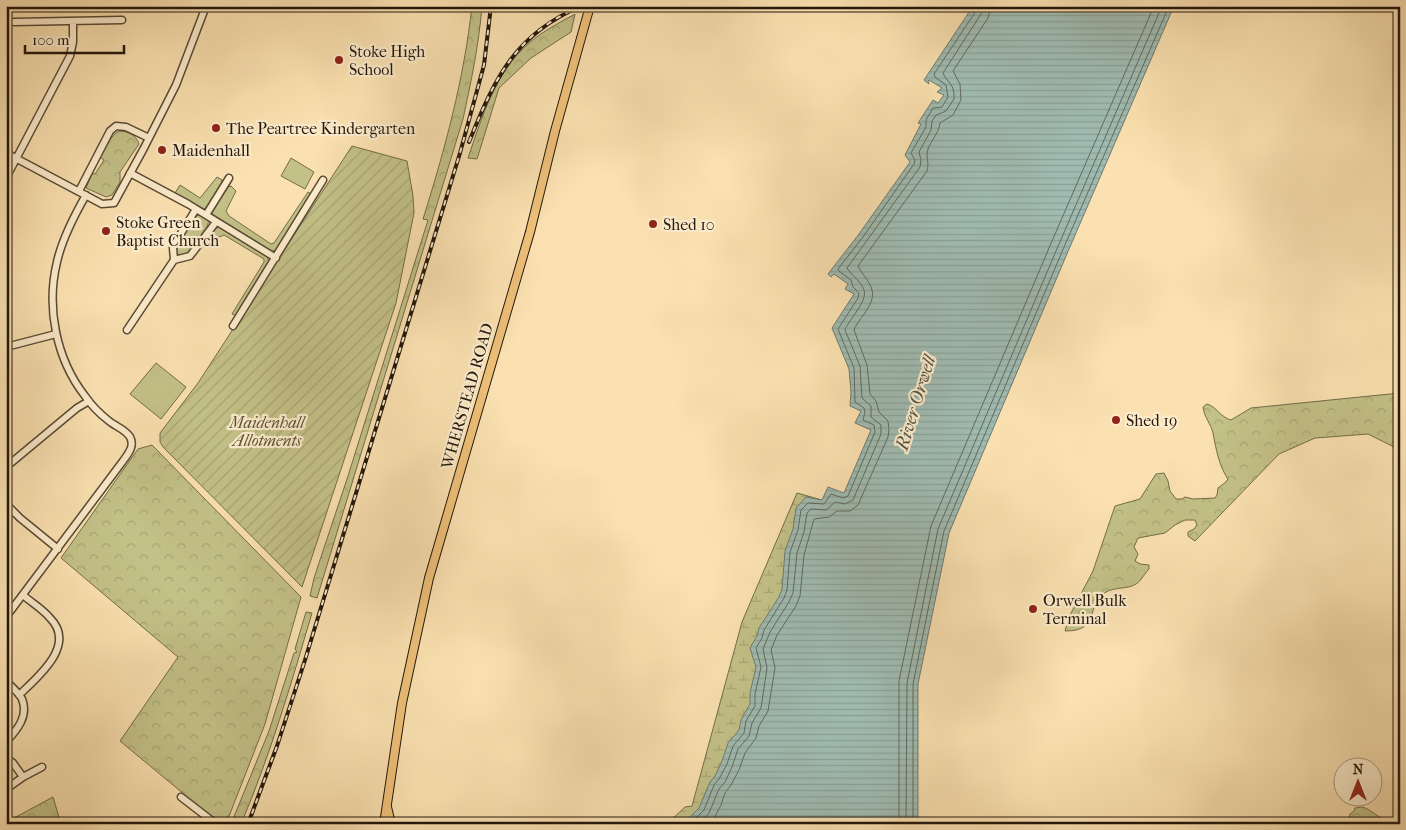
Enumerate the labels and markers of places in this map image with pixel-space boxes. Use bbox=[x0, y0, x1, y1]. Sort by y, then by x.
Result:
place label: Stoke High School bbox=[349, 42, 425, 79]
marker: Stoke High School bbox=[333, 54, 345, 66]
place label: The Peartree Kindergarten bbox=[226, 119, 416, 138]
marker: The Peartree Kindergarten bbox=[210, 122, 222, 134]
place label: Maidenhall bbox=[172, 141, 250, 160]
marker: Maidenhall bbox=[156, 144, 168, 156]
place label: Stoke Green Baptist Church bbox=[116, 213, 219, 250]
place label: Shed 10 bbox=[663, 215, 715, 234]
marker: Shed 10 bbox=[647, 218, 659, 230]
marker: Stoke Green Baptist Church bbox=[100, 225, 112, 237]
place label: Shed 19 bbox=[1126, 411, 1177, 430]
marker: Shed 19 bbox=[1110, 414, 1122, 426]
place label: Orwell Bulk Terminal bbox=[1043, 591, 1127, 628]
marker: Orwell Bulk Terminal bbox=[1027, 603, 1039, 615]

